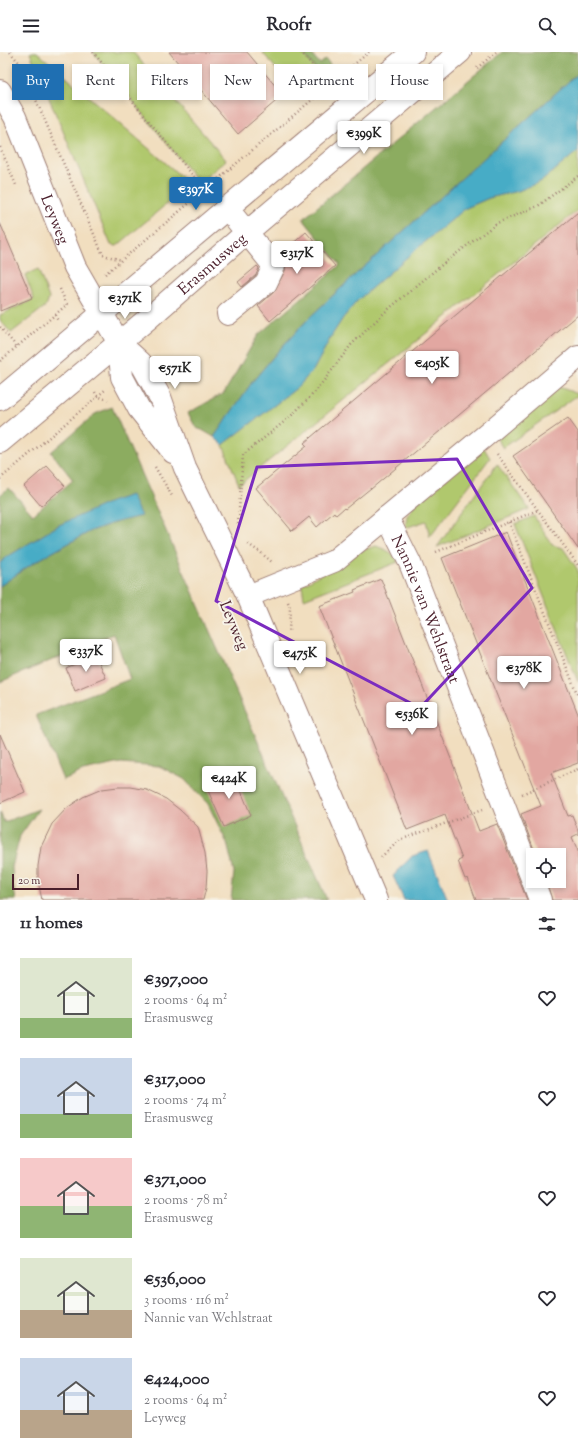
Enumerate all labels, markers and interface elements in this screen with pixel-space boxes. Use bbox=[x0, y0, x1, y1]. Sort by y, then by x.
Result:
text: Roofr bbox=[266, 13, 312, 39]
icon: menu bbox=[20, 15, 42, 37]
icon: search bbox=[536, 15, 558, 37]
chip: Buy bbox=[12, 64, 64, 100]
chip: Rent bbox=[72, 64, 129, 100]
chip: Filters bbox=[137, 64, 202, 100]
chip: New bbox=[210, 64, 266, 100]
chip: Apartment bbox=[274, 64, 368, 100]
chip: House bbox=[376, 64, 443, 100]
pin: €399K bbox=[336, 121, 392, 155]
text: €399K bbox=[346, 125, 382, 143]
pin: €397K bbox=[168, 177, 224, 211]
text: €397K bbox=[178, 181, 214, 199]
street label: Leyweg bbox=[33, 192, 74, 248]
street label: Erasmusweg bbox=[174, 228, 253, 302]
pin: €317K bbox=[269, 241, 325, 275]
text: €317K bbox=[280, 245, 314, 263]
pin: €371K bbox=[97, 286, 153, 320]
text: €371K bbox=[108, 290, 142, 308]
pin: €405K bbox=[404, 351, 460, 385]
text: €405K bbox=[415, 355, 449, 373]
pin: €571K bbox=[147, 356, 203, 390]
text: €571K bbox=[159, 360, 191, 378]
street label: Nannie van Wehlstraat bbox=[384, 532, 465, 688]
street label: Leyweg bbox=[212, 598, 253, 654]
pin: €337K bbox=[58, 639, 114, 673]
pin: €475K bbox=[272, 641, 328, 675]
text: €337K bbox=[69, 643, 103, 661]
text: €475K bbox=[283, 645, 317, 663]
pin: €378K bbox=[496, 656, 552, 690]
text: €378K bbox=[506, 660, 542, 678]
pin: €536K bbox=[384, 702, 440, 736]
text: €536K bbox=[395, 706, 429, 724]
pin: €424K bbox=[201, 766, 257, 800]
text: €424K bbox=[211, 770, 247, 788]
map controls bbox=[526, 848, 566, 888]
button: locate bbox=[526, 848, 566, 888]
scale bar bbox=[12, 872, 79, 891]
text: 20 m bbox=[18, 873, 40, 889]
text: 11 homes bbox=[20, 912, 83, 936]
icon: filters bbox=[536, 913, 558, 935]
text: €397,000 bbox=[144, 968, 208, 992]
icon: home bbox=[52, 974, 100, 1022]
icon: heart bbox=[536, 987, 558, 1009]
text: 2 rooms · 64 m² bbox=[144, 992, 227, 1010]
text: Erasmusweg bbox=[144, 1010, 213, 1028]
text: €317,000 bbox=[144, 1068, 206, 1092]
icon: home bbox=[52, 1074, 100, 1122]
icon: heart bbox=[536, 1087, 558, 1109]
text: 2 rooms · 74 m² bbox=[144, 1092, 227, 1110]
text: Erasmusweg bbox=[144, 1110, 213, 1128]
text: €371,000 bbox=[144, 1168, 206, 1192]
icon: home bbox=[52, 1174, 100, 1222]
icon: heart bbox=[536, 1187, 558, 1209]
text: 2 rooms · 78 m² bbox=[144, 1192, 228, 1210]
text: Erasmusweg bbox=[144, 1210, 213, 1228]
text: €536,000 bbox=[144, 1268, 206, 1292]
icon: home bbox=[52, 1274, 100, 1322]
icon: heart bbox=[536, 1287, 558, 1309]
text: 3 rooms · 116 m² bbox=[144, 1292, 229, 1310]
text: Nannie van Wehlstraat bbox=[144, 1310, 273, 1328]
text: €424,000 bbox=[144, 1368, 210, 1392]
icon: home bbox=[52, 1374, 100, 1422]
icon: heart bbox=[536, 1387, 558, 1409]
text: 2 rooms · 64 m² bbox=[144, 1392, 227, 1410]
text: Leyweg bbox=[144, 1410, 186, 1428]

